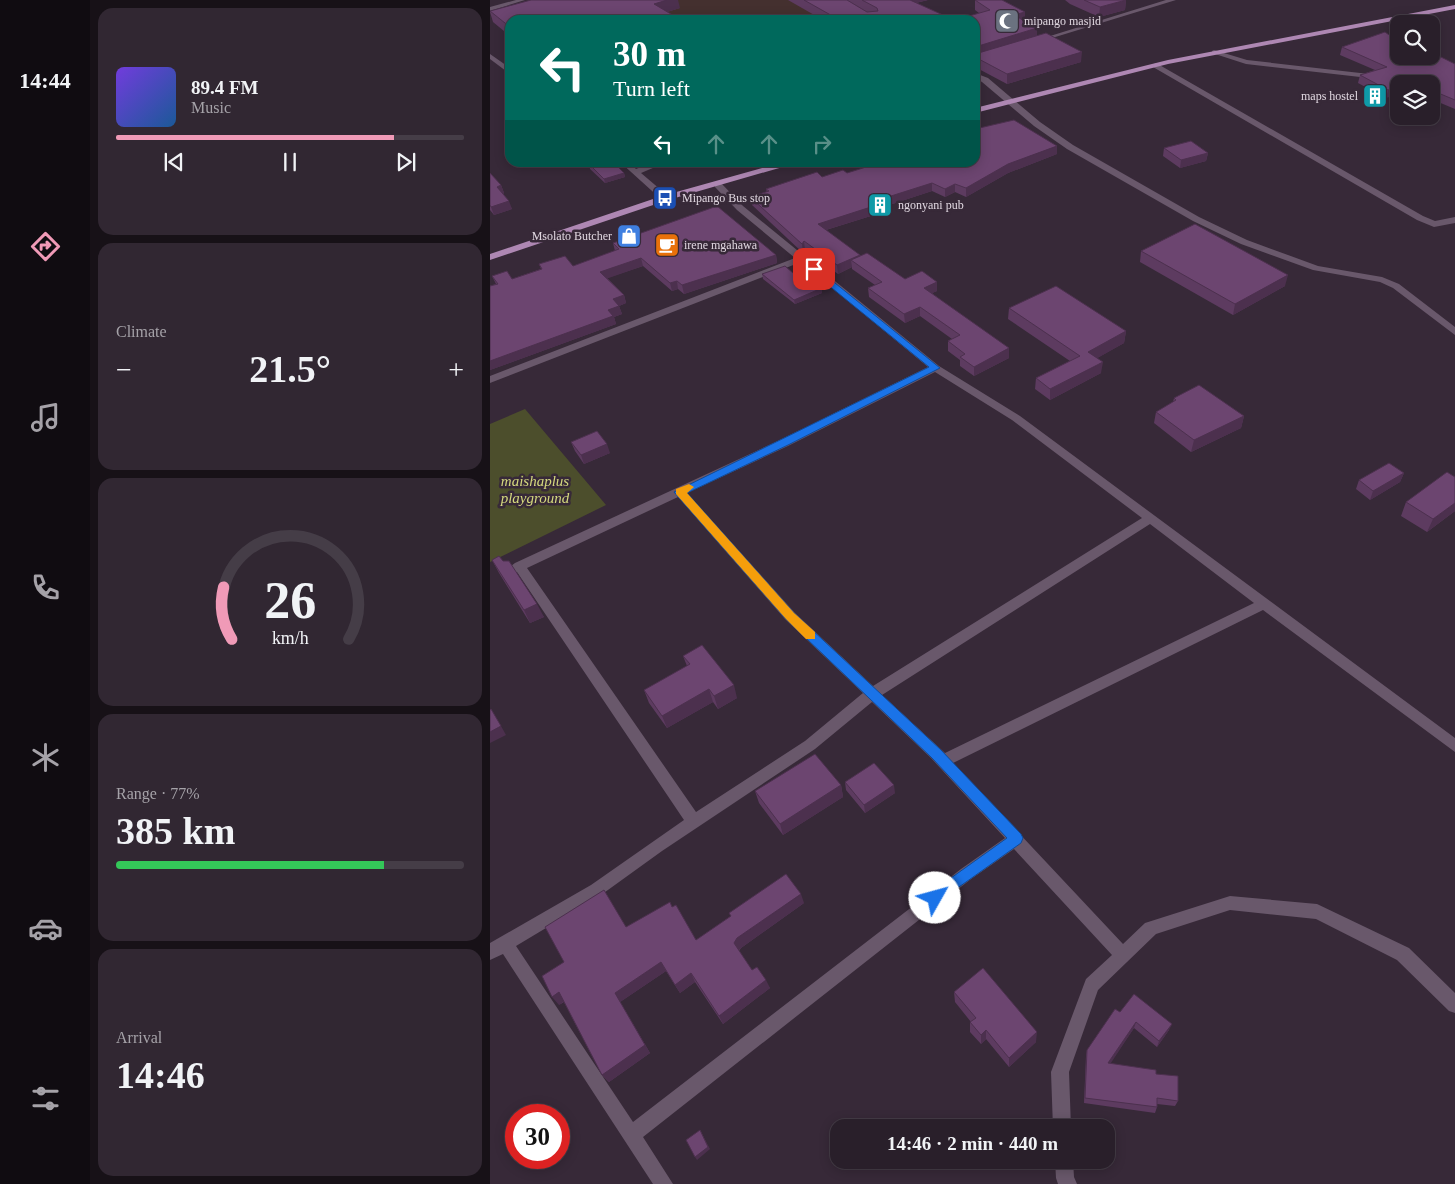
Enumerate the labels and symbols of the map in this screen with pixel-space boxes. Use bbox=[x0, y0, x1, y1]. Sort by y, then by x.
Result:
mosque icon: mipango masjid bbox=[994, 8, 1020, 34]
place label: mipango masjid bbox=[1024, 14, 1101, 28]
building icon: maps hostel bbox=[1362, 83, 1388, 109]
place label: maps hostel bbox=[1301, 89, 1359, 103]
bus stop icon: Mipango Bus stop bbox=[652, 185, 678, 211]
place label: Mipango Bus stop bbox=[682, 191, 770, 205]
building icon: ngonyani pub bbox=[867, 192, 893, 218]
place label: ngonyani pub bbox=[898, 198, 964, 212]
shop icon: Msolato Butcher bbox=[616, 223, 642, 249]
place label: Msolato Butcher bbox=[532, 229, 612, 243]
cafe icon: irene mgahawa bbox=[654, 232, 680, 258]
place label: irene mgahawa bbox=[684, 238, 758, 252]
pin bbox=[793, 248, 835, 290]
park label: maishaplus playground bbox=[500, 473, 570, 506]
position arrow bbox=[908, 871, 960, 923]
speed limit sign: 30 bbox=[505, 1104, 570, 1169]

